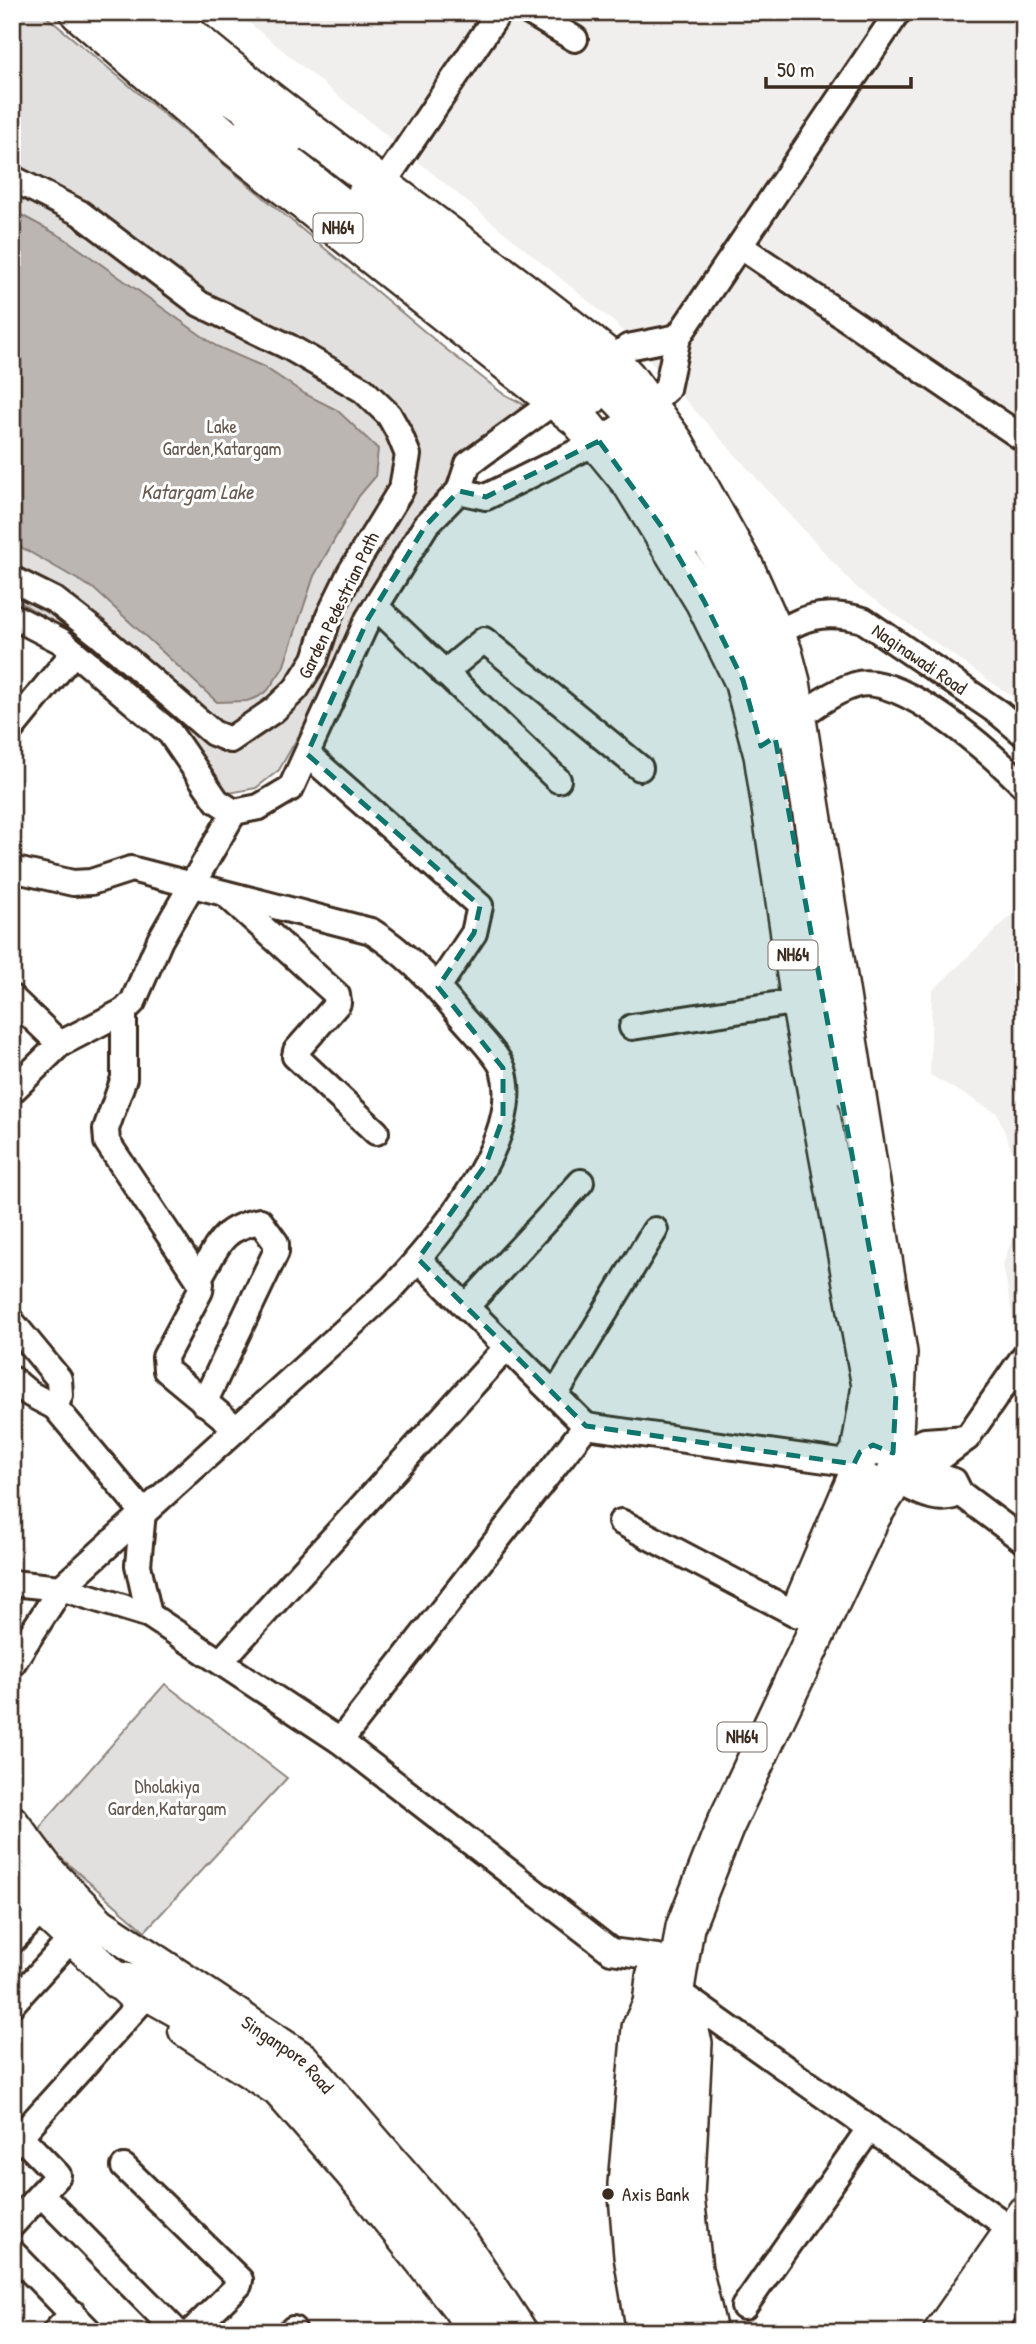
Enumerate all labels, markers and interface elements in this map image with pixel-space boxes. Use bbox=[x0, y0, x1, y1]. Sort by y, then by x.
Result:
scale bar bbox=[766, 46, 912, 90]
text: 50 m bbox=[777, 55, 814, 84]
road number: NH64 bbox=[314, 213, 362, 242]
park label: Lake Garden,Katargam bbox=[163, 413, 281, 461]
water label: Katargam Lake bbox=[141, 477, 255, 506]
street label: Garden Pedestrian Path bbox=[291, 527, 385, 683]
street label: Naginawadi Road bbox=[867, 617, 973, 701]
road number: NH64 bbox=[768, 940, 818, 970]
road number: NH64 bbox=[718, 1722, 766, 1752]
park label: Dholakiya Garden,Katargam bbox=[108, 1773, 226, 1821]
street label: Singanpore Road bbox=[237, 2009, 340, 2099]
place label: Axis Bank bbox=[622, 2181, 689, 2207]
marker: Axis Bank bbox=[600, 2186, 616, 2202]

